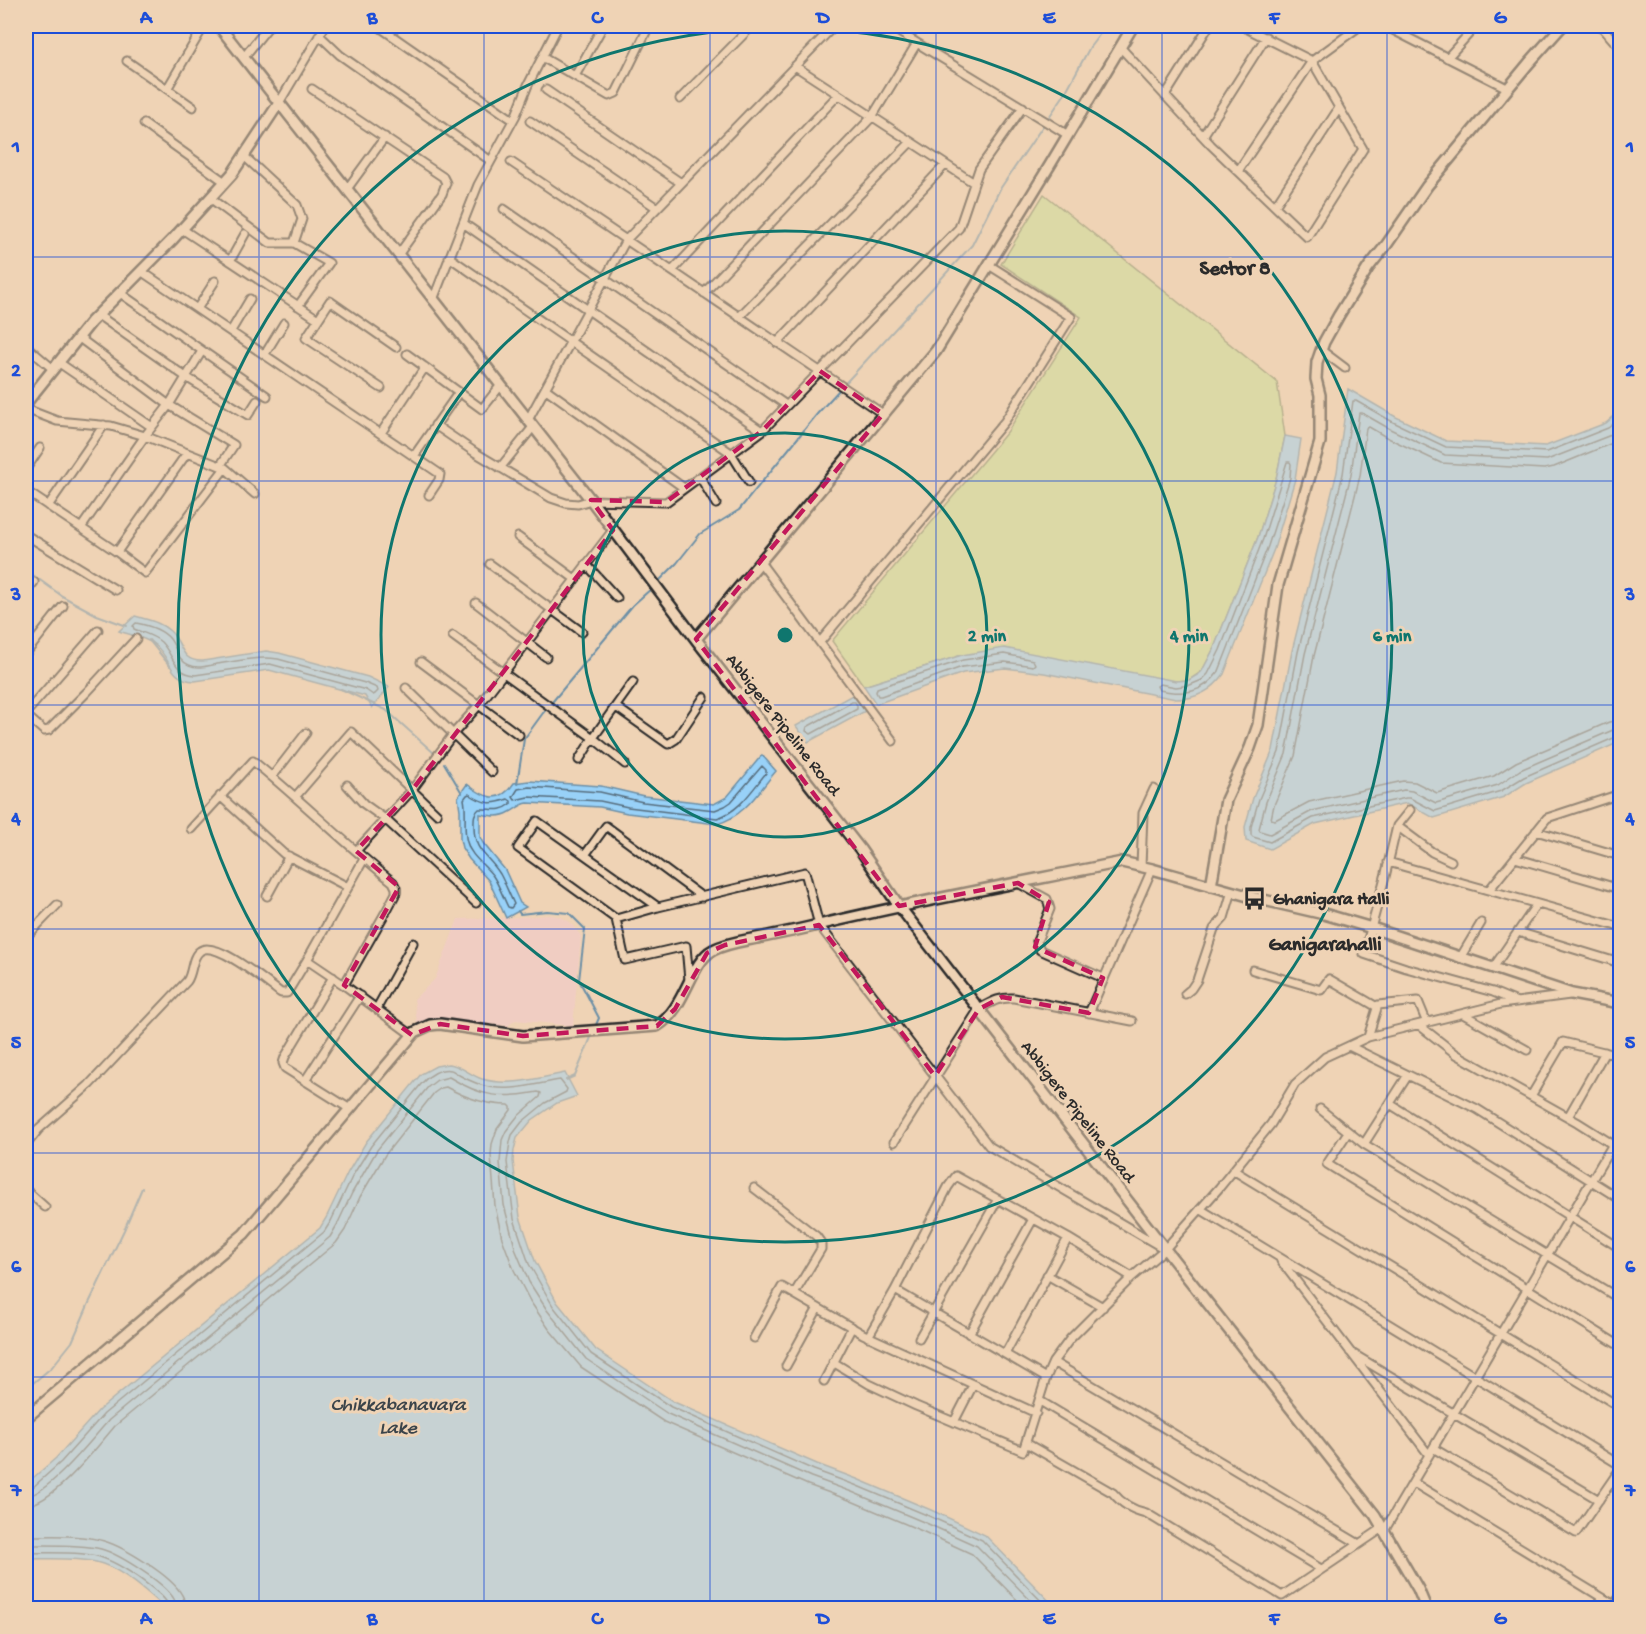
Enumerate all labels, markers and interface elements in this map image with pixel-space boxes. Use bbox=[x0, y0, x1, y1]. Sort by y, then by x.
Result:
text: A bbox=[139, 8, 154, 31]
text: B bbox=[366, 8, 378, 31]
text: C bbox=[591, 8, 605, 31]
text: D bbox=[814, 8, 830, 31]
text: E bbox=[1043, 8, 1057, 31]
text: F bbox=[1268, 8, 1281, 31]
text: G bbox=[1494, 8, 1508, 31]
text: 1 bbox=[11, 137, 20, 160]
text: 1 bbox=[1625, 137, 1634, 160]
district label: Sector 8 bbox=[1199, 258, 1271, 283]
text: 2 bbox=[11, 361, 21, 384]
text: 2 bbox=[1625, 361, 1635, 384]
text: 3 bbox=[10, 585, 21, 608]
text: 3 bbox=[1624, 585, 1635, 608]
centre of rings bbox=[775, 625, 795, 645]
text: 2 min bbox=[968, 627, 1007, 648]
text: 4 min bbox=[1169, 627, 1208, 648]
text: 6 min bbox=[1373, 627, 1412, 648]
street label: Abbigere Pipeline Road bbox=[720, 650, 845, 802]
text: 4 bbox=[10, 809, 21, 832]
text: 4 bbox=[1624, 809, 1635, 832]
bus stop icon: Ghanigara Halli bbox=[1242, 885, 1268, 911]
place label: Ghanigara Halli bbox=[1273, 890, 1390, 911]
district label: Ganigarahalli bbox=[1268, 935, 1382, 958]
text: 5 bbox=[11, 1033, 22, 1056]
text: 5 bbox=[1625, 1033, 1636, 1056]
street label: Abbigere Pipeline Road bbox=[1015, 1037, 1140, 1189]
text: 6 bbox=[11, 1257, 22, 1280]
text: 6 bbox=[1625, 1257, 1636, 1280]
water label: Chikkabanavara Lake bbox=[330, 1395, 468, 1441]
text: 7 bbox=[10, 1481, 23, 1504]
text: 7 bbox=[1624, 1481, 1637, 1504]
text: A bbox=[139, 1609, 154, 1632]
text: B bbox=[366, 1609, 378, 1632]
text: C bbox=[591, 1609, 605, 1632]
text: D bbox=[814, 1609, 830, 1632]
text: E bbox=[1043, 1609, 1057, 1632]
text: F bbox=[1268, 1609, 1281, 1632]
text: G bbox=[1494, 1609, 1508, 1632]

